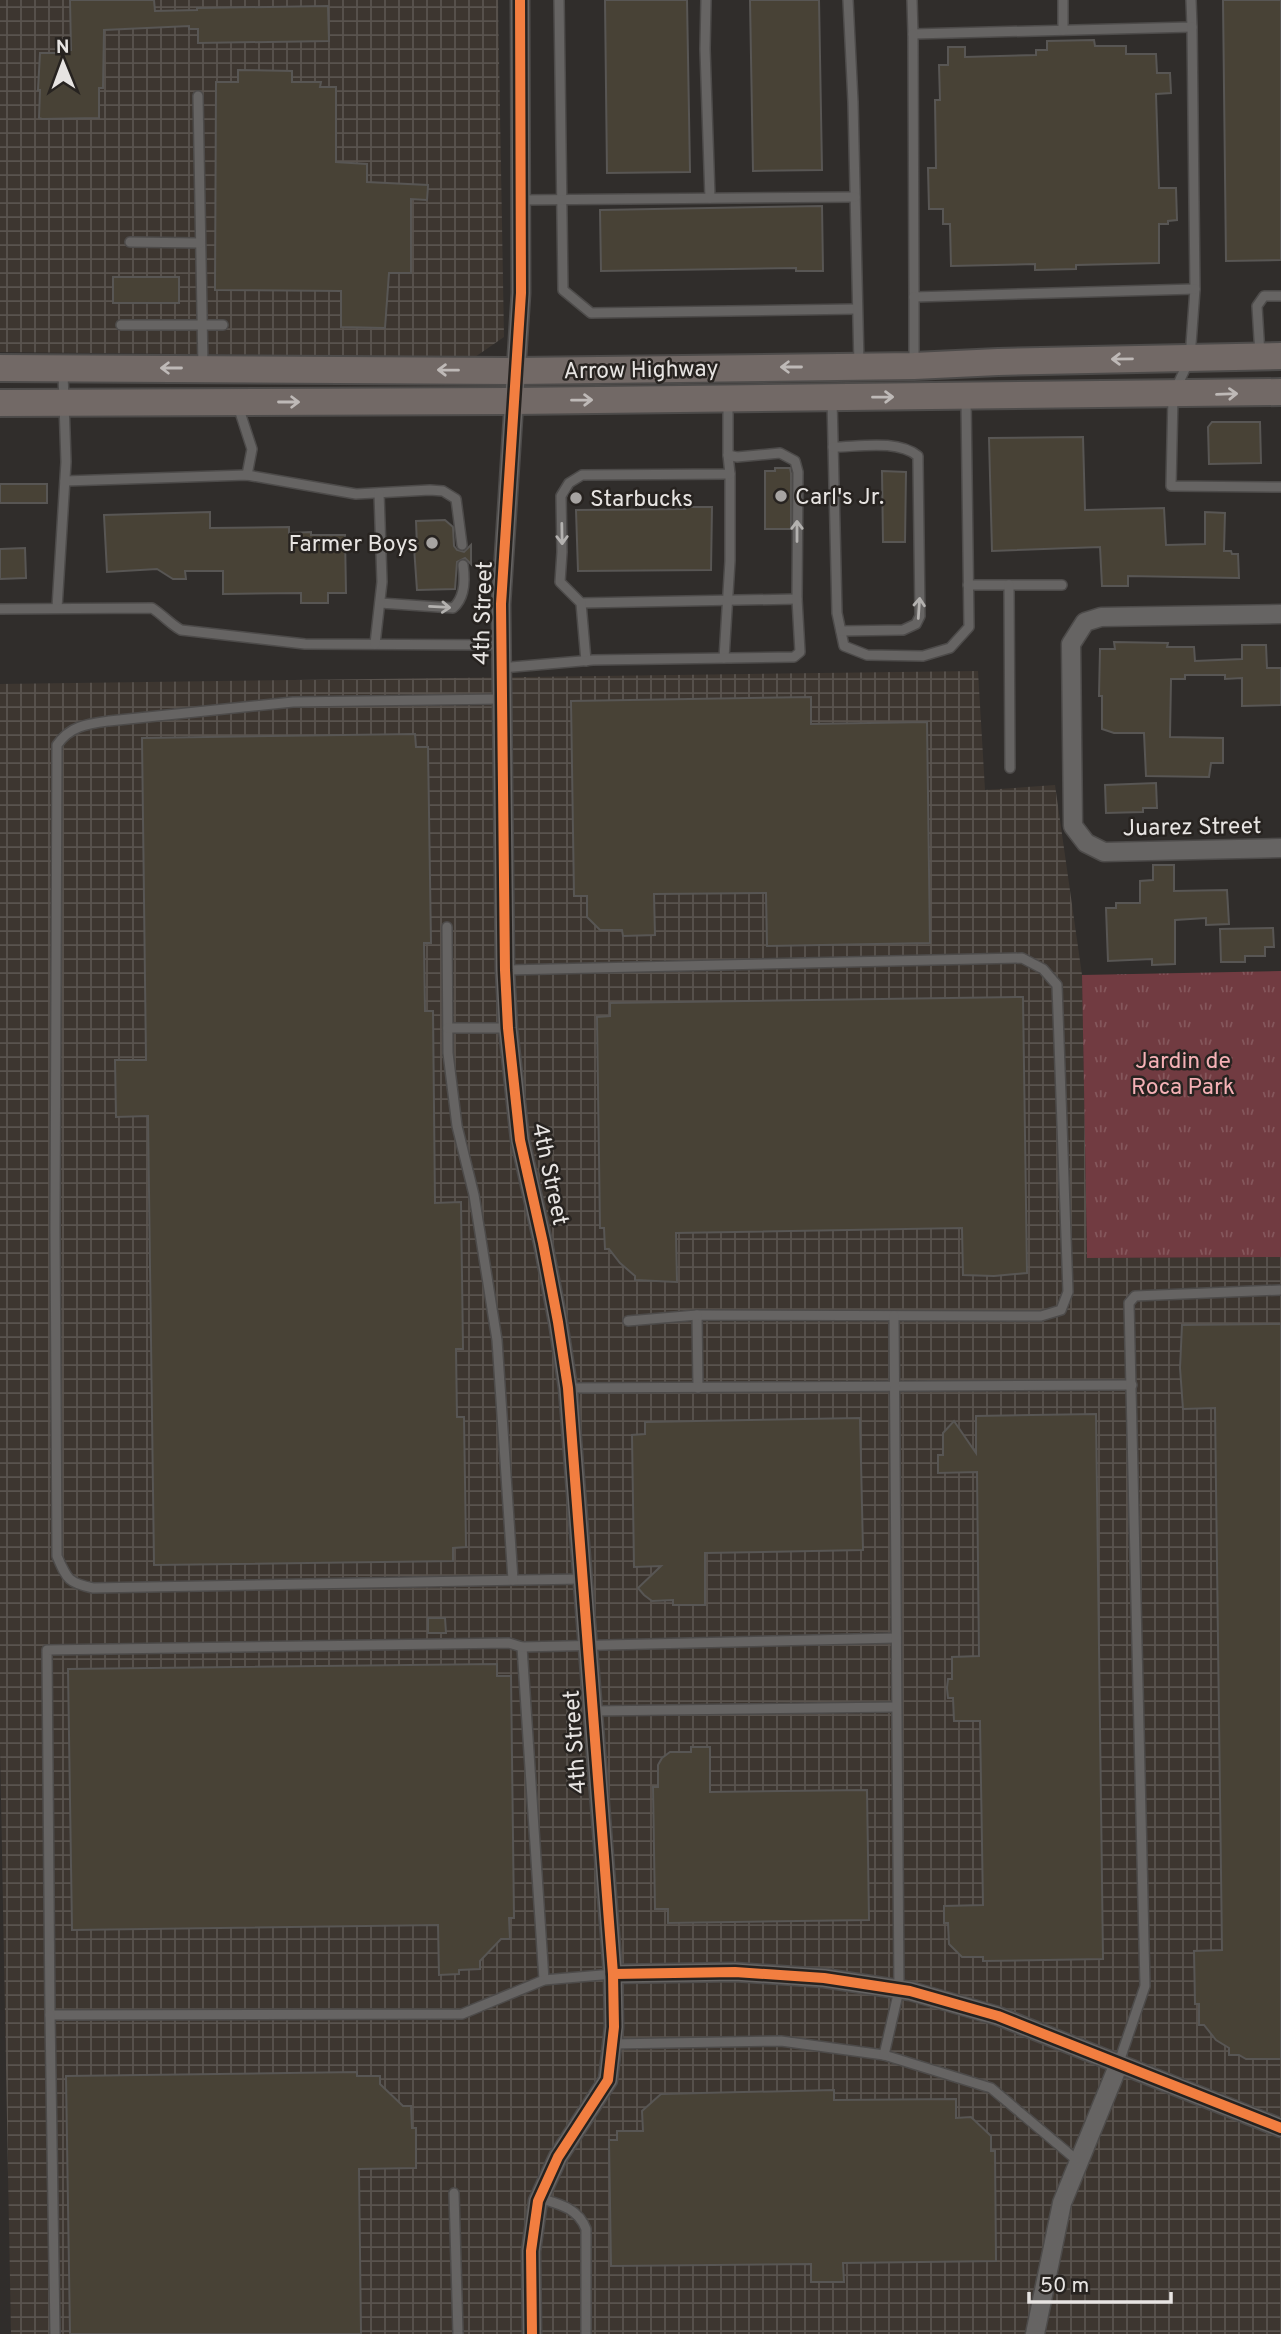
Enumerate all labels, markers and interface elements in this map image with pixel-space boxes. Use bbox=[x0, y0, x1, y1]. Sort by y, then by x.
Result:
north arrow bbox=[28, 28, 98, 98]
text: N bbox=[56, 36, 70, 60]
one-way arrow bbox=[1111, 353, 1134, 366]
street label: Arrow Highway bbox=[563, 356, 719, 387]
one-way arrow bbox=[779, 360, 802, 374]
one-way arrow bbox=[160, 362, 183, 375]
one-way arrow bbox=[436, 363, 459, 377]
one-way arrow bbox=[1215, 387, 1238, 400]
one-way arrow bbox=[871, 390, 894, 404]
one-way arrow bbox=[570, 393, 593, 407]
one-way arrow bbox=[277, 395, 300, 409]
place label: Carl's Jr. bbox=[795, 484, 884, 513]
place label: Starbucks bbox=[590, 486, 693, 515]
marker: Carl's Jr. bbox=[773, 488, 789, 504]
marker: Starbucks bbox=[568, 490, 584, 506]
one-way arrow bbox=[790, 519, 804, 542]
one-way arrow bbox=[555, 522, 569, 545]
place label: Farmer Boys bbox=[288, 531, 418, 560]
marker: Farmer Boys bbox=[424, 535, 440, 551]
street label: 4th Street bbox=[468, 561, 501, 666]
one-way arrow bbox=[913, 597, 926, 620]
one-way arrow bbox=[428, 600, 451, 613]
street label: Juarez Street bbox=[1122, 813, 1262, 844]
park label: Jardin de Roca Park bbox=[1131, 1048, 1235, 1103]
street label: 4th Street bbox=[524, 1121, 574, 1228]
street label: 4th Street bbox=[558, 1689, 595, 1795]
scale bar bbox=[1029, 2260, 1171, 2304]
text: 50 m bbox=[1040, 2273, 1089, 2300]

